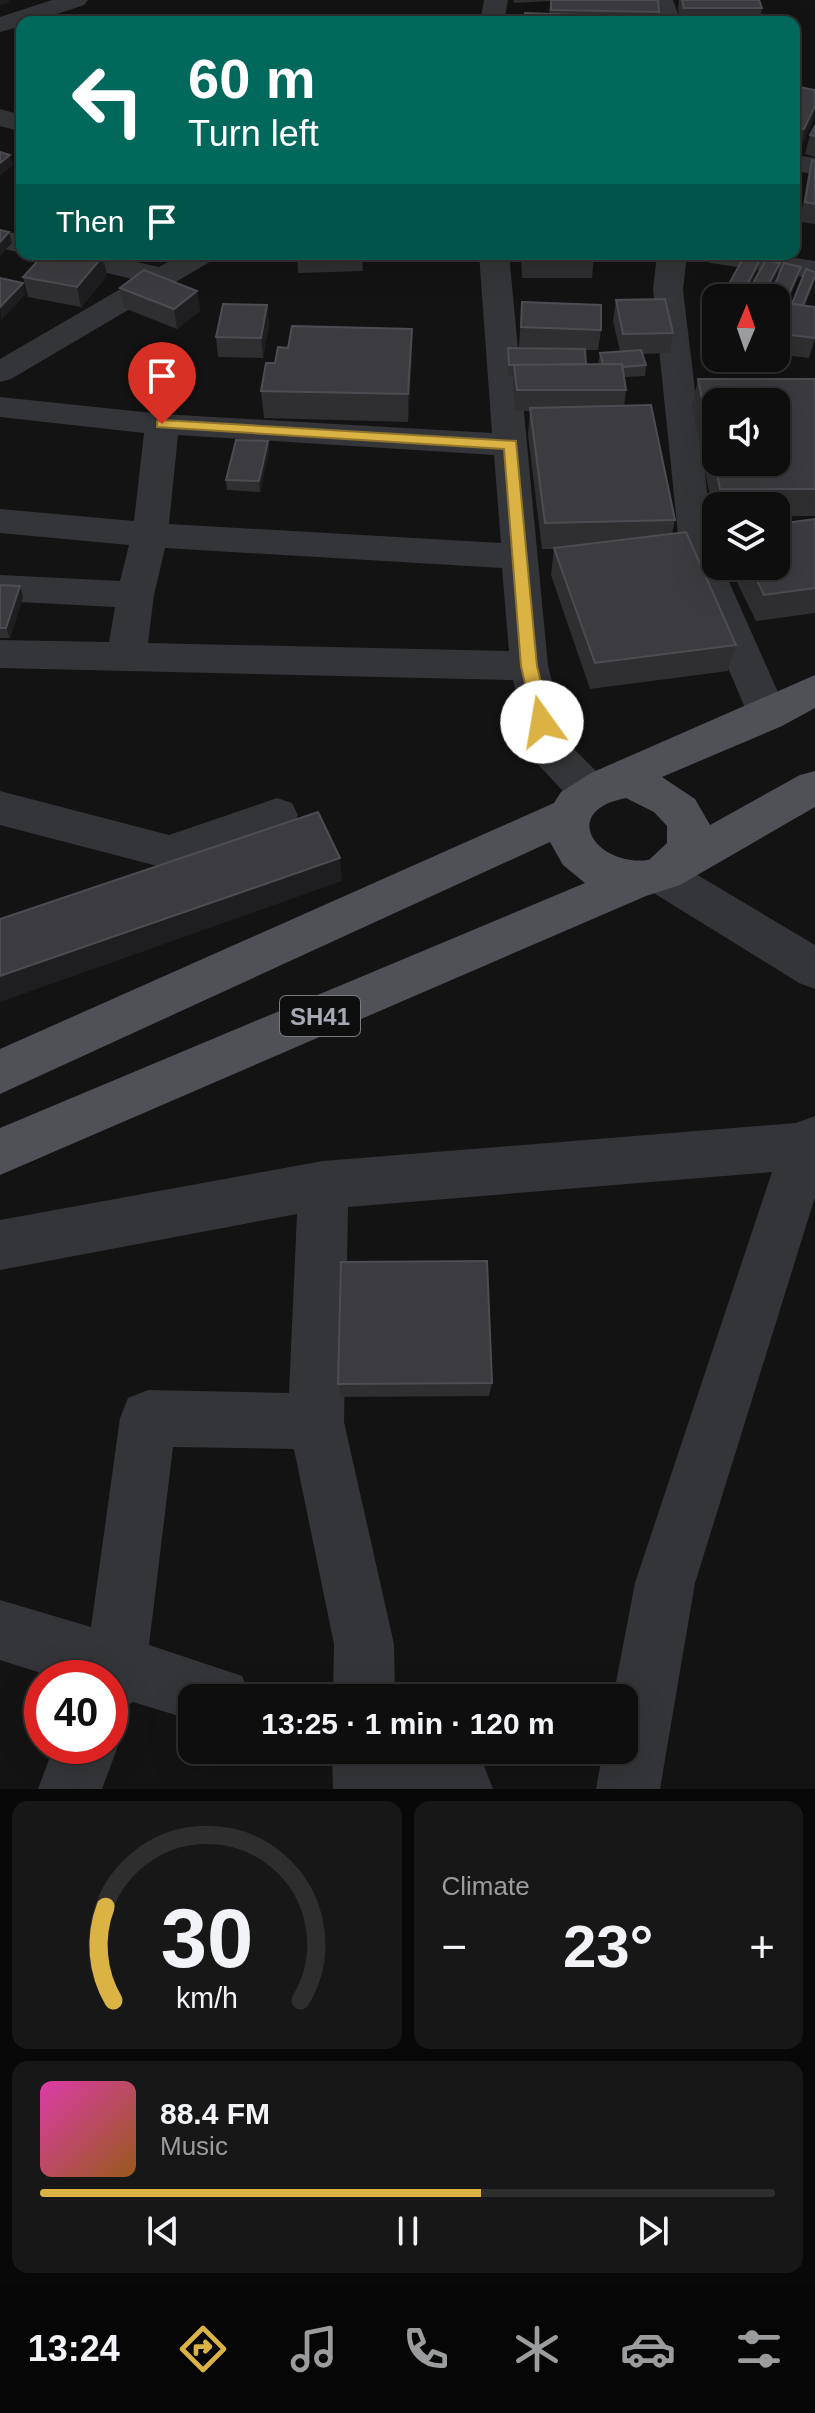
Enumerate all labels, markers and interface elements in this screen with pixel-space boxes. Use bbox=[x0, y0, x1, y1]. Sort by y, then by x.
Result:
text: 60 m bbox=[188, 47, 316, 110]
icon: left bbox=[56, 48, 160, 152]
text: Turn left bbox=[188, 113, 319, 154]
icon: arrive bbox=[140, 200, 184, 244]
text: Then bbox=[56, 205, 124, 238]
north arrow bbox=[702, 284, 790, 372]
map controls bbox=[702, 284, 790, 580]
pin bbox=[128, 342, 196, 424]
icon: arrive bbox=[140, 354, 184, 398]
button: sound bbox=[702, 388, 790, 476]
button: layers bbox=[702, 492, 790, 580]
position arrow bbox=[500, 680, 584, 764]
road number: SH41 bbox=[280, 996, 360, 1036]
speed limit sign: 40 bbox=[24, 1660, 128, 1764]
text: 13:25 · 1 min · 120 m bbox=[261, 1707, 555, 1740]
text: Climate bbox=[442, 1871, 530, 1901]
text: 30 bbox=[160, 1892, 253, 1985]
text: 23° bbox=[563, 1913, 654, 1980]
text: − bbox=[442, 1922, 467, 1971]
text: + bbox=[749, 1922, 775, 1971]
text: km/h bbox=[176, 1982, 238, 2014]
text: 88.4 FM bbox=[160, 2097, 270, 2130]
text: Music bbox=[160, 2131, 228, 2161]
icon: previous bbox=[141, 2209, 185, 2253]
icon: pause bbox=[386, 2209, 430, 2253]
icon: next bbox=[631, 2209, 675, 2253]
icon: directions bbox=[175, 2321, 231, 2377]
icon: music bbox=[286, 2321, 342, 2377]
icon: phone bbox=[398, 2321, 454, 2377]
icon: climate bbox=[509, 2321, 565, 2377]
icon: car bbox=[620, 2321, 676, 2377]
icon: filters bbox=[731, 2321, 787, 2377]
text: 13:24 bbox=[28, 2328, 120, 2369]

